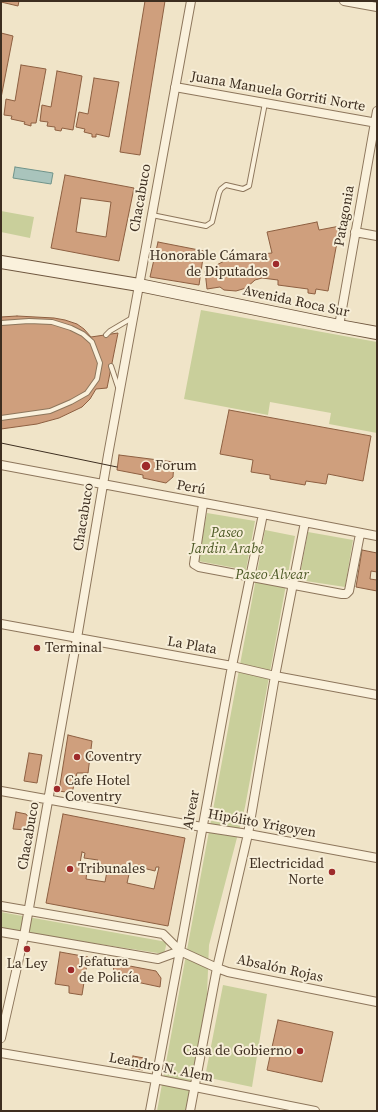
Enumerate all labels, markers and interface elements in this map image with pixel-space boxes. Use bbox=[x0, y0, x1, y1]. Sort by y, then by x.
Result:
street label: Juana Manuela Gorriti Norte bbox=[189, 68, 367, 116]
street label: Chacabuco bbox=[127, 163, 155, 233]
street label: Patagonia bbox=[331, 184, 359, 248]
place label: Honorable Cámara de Diputados bbox=[150, 248, 268, 280]
marker: Honorable Cámara de Diputados bbox=[271, 259, 281, 269]
street label: Avenida Roca Sur bbox=[241, 283, 351, 321]
place label: Forum bbox=[155, 458, 197, 474]
marker: Forum bbox=[140, 460, 152, 472]
street label: Perú bbox=[175, 477, 207, 499]
street label: Chacabuco bbox=[70, 482, 98, 552]
park label: Paseo Jardin Arabe bbox=[190, 525, 264, 558]
park label: Paseo Alvear bbox=[235, 567, 309, 583]
street label: La Plata bbox=[166, 633, 218, 659]
place label: Terminal bbox=[45, 640, 102, 656]
marker: Terminal bbox=[32, 643, 42, 653]
place label: Coventry bbox=[85, 749, 142, 765]
marker: Coventry bbox=[72, 752, 82, 762]
place label: Cafe Hotel Coventry bbox=[65, 773, 130, 806]
marker: Cafe Hotel Coventry bbox=[52, 784, 62, 794]
street label: Alvear bbox=[180, 789, 204, 831]
street label: Chacabuco bbox=[15, 801, 43, 871]
street label: Hipólito Yrigoyen bbox=[206, 806, 318, 842]
place label: Electricidad Norte bbox=[249, 856, 324, 888]
place label: Tribunales bbox=[78, 861, 145, 877]
marker: Tribunales bbox=[65, 864, 75, 874]
marker: Electricidad Norte bbox=[327, 867, 337, 877]
marker: La Ley bbox=[22, 944, 32, 954]
street label: Absalón Rojas bbox=[235, 952, 325, 986]
place label: Jefatura de Policía bbox=[79, 954, 139, 986]
place label: La Ley bbox=[6, 956, 48, 972]
marker: Jefatura de Policía bbox=[66, 965, 76, 975]
place label: Casa de Gobierno bbox=[183, 1043, 292, 1059]
marker: Casa de Gobierno bbox=[295, 1046, 305, 1056]
street label: Leandro N. Alem bbox=[107, 1050, 215, 1086]

